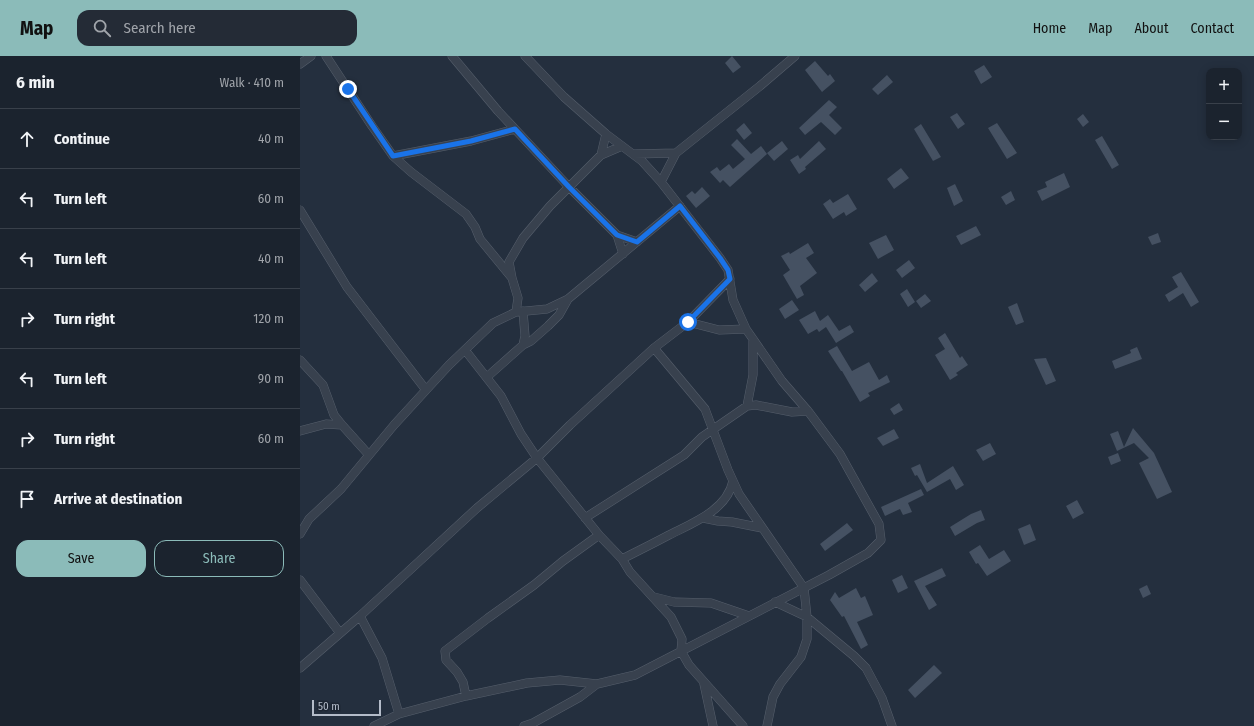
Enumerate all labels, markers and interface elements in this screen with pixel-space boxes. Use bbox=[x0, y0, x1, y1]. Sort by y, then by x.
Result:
search box bbox=[77, 10, 357, 46]
text: Map bbox=[20, 17, 53, 40]
icon: search bbox=[91, 17, 113, 39]
text: Search here bbox=[123, 19, 196, 37]
text: Home bbox=[1033, 20, 1066, 37]
text: Map bbox=[1088, 20, 1112, 37]
text: About bbox=[1134, 20, 1169, 37]
text: Contact bbox=[1191, 20, 1234, 37]
map controls bbox=[1206, 68, 1242, 140]
button: + bbox=[1206, 68, 1242, 104]
text: 6 min bbox=[16, 72, 55, 93]
text: Walk · 410 m bbox=[220, 75, 284, 90]
route end bbox=[339, 80, 357, 98]
button: − bbox=[1206, 104, 1242, 140]
icon: ahead bbox=[16, 128, 38, 150]
text: Continue bbox=[54, 130, 110, 148]
text: 40 m bbox=[258, 131, 284, 146]
icon: left bbox=[16, 188, 38, 210]
text: Turn left bbox=[54, 190, 107, 208]
text: 60 m bbox=[258, 191, 284, 206]
icon: left bbox=[16, 248, 38, 270]
text: Turn left bbox=[54, 250, 107, 268]
text: 40 m bbox=[258, 251, 284, 266]
icon: right bbox=[16, 308, 38, 330]
text: Turn right bbox=[54, 310, 115, 328]
text: 120 m bbox=[253, 311, 284, 326]
route start bbox=[679, 313, 697, 331]
icon: left bbox=[16, 368, 38, 390]
text: Turn left bbox=[54, 370, 107, 388]
text: 90 m bbox=[258, 371, 284, 386]
icon: right bbox=[16, 428, 38, 450]
text: Turn right bbox=[54, 430, 115, 448]
text: 60 m bbox=[258, 431, 284, 446]
icon: arrive bbox=[16, 488, 38, 510]
text: Arrive at destination bbox=[54, 490, 182, 508]
button: Save bbox=[16, 540, 146, 577]
button: Share bbox=[154, 540, 284, 577]
scale bar bbox=[312, 698, 381, 717]
text: 50 m bbox=[318, 700, 340, 713]

